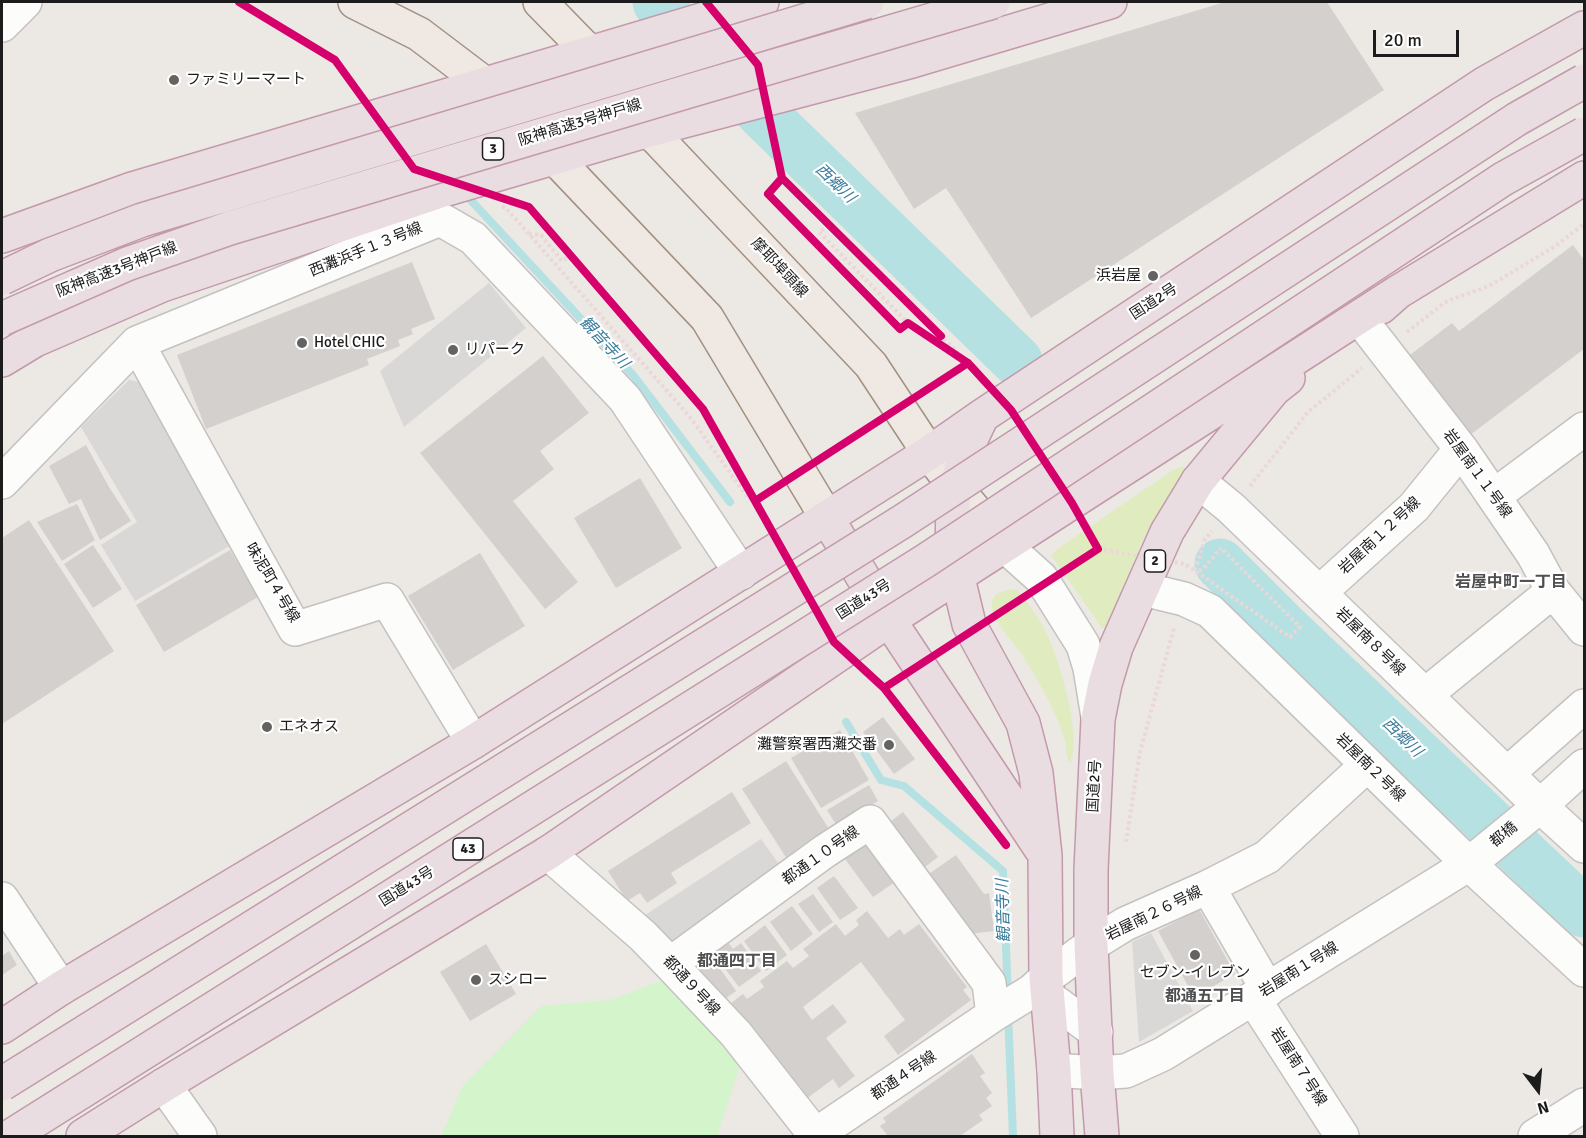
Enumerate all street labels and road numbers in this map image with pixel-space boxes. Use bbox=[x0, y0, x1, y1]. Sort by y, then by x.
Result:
street label: 阪神高速3号神戸線 bbox=[516, 96, 644, 150]
road number: 3 bbox=[482, 138, 504, 160]
street label: 西灘浜手１３号線 bbox=[307, 219, 425, 281]
street label: 摩耶埠頭線 bbox=[747, 234, 811, 302]
street label: 阪神高速3号神戸線 bbox=[54, 239, 180, 301]
street label: 国道2号 bbox=[1127, 280, 1181, 324]
street label: 岩屋南１１号線 bbox=[1439, 426, 1515, 522]
street label: 岩屋南１２号線 bbox=[1335, 494, 1425, 578]
street label: 味泥町４号線 bbox=[241, 540, 303, 626]
road number: 2 bbox=[1144, 550, 1166, 572]
street label: 国道43号 bbox=[833, 576, 895, 624]
street label: 岩屋南８号線 bbox=[1331, 604, 1409, 680]
street label: 岩屋南２号線 bbox=[1331, 730, 1409, 806]
street label: 国道2号 bbox=[1085, 759, 1105, 813]
street label: 都橋 bbox=[1487, 819, 1521, 851]
street label: 都通１０号線 bbox=[779, 823, 863, 889]
road number: 43 bbox=[453, 838, 483, 860]
street label: 国道43号 bbox=[376, 863, 438, 911]
street label: 岩屋南２６号線 bbox=[1103, 883, 1205, 945]
street label: 岩屋南１号線 bbox=[1256, 939, 1342, 1001]
street label: 都通９号線 bbox=[659, 952, 723, 1020]
street label: 岩屋南７号線 bbox=[1266, 1024, 1330, 1110]
street label: 都通４号線 bbox=[868, 1048, 940, 1104]

